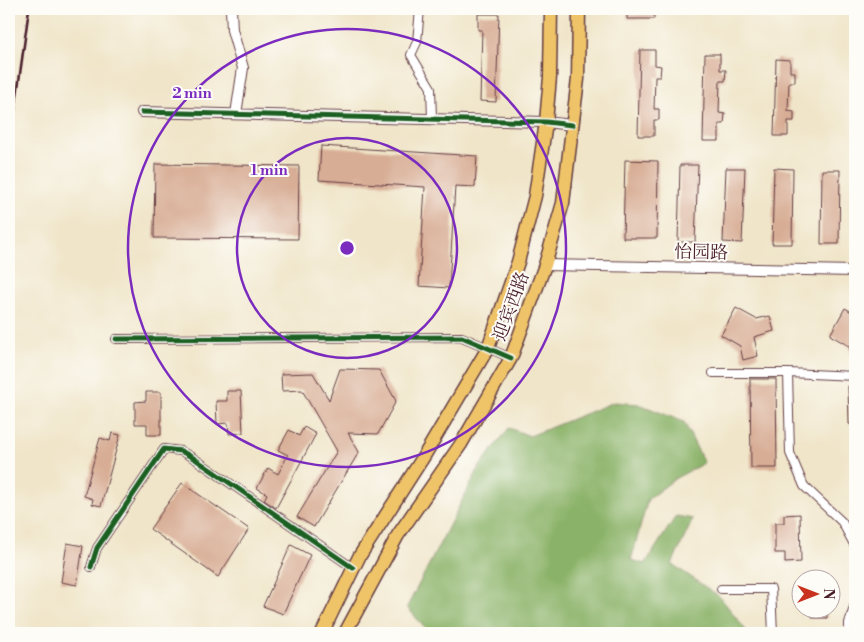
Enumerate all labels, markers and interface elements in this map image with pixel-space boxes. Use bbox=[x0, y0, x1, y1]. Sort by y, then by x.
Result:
text: 2 min bbox=[172, 84, 212, 103]
text: 1 min bbox=[250, 161, 288, 180]
centre of rings bbox=[338, 239, 356, 257]
street label: 怡园路 bbox=[674, 241, 728, 264]
street label: 迎宾西路 bbox=[488, 268, 535, 344]
north arrow bbox=[792, 570, 842, 620]
text: N bbox=[819, 588, 837, 600]

